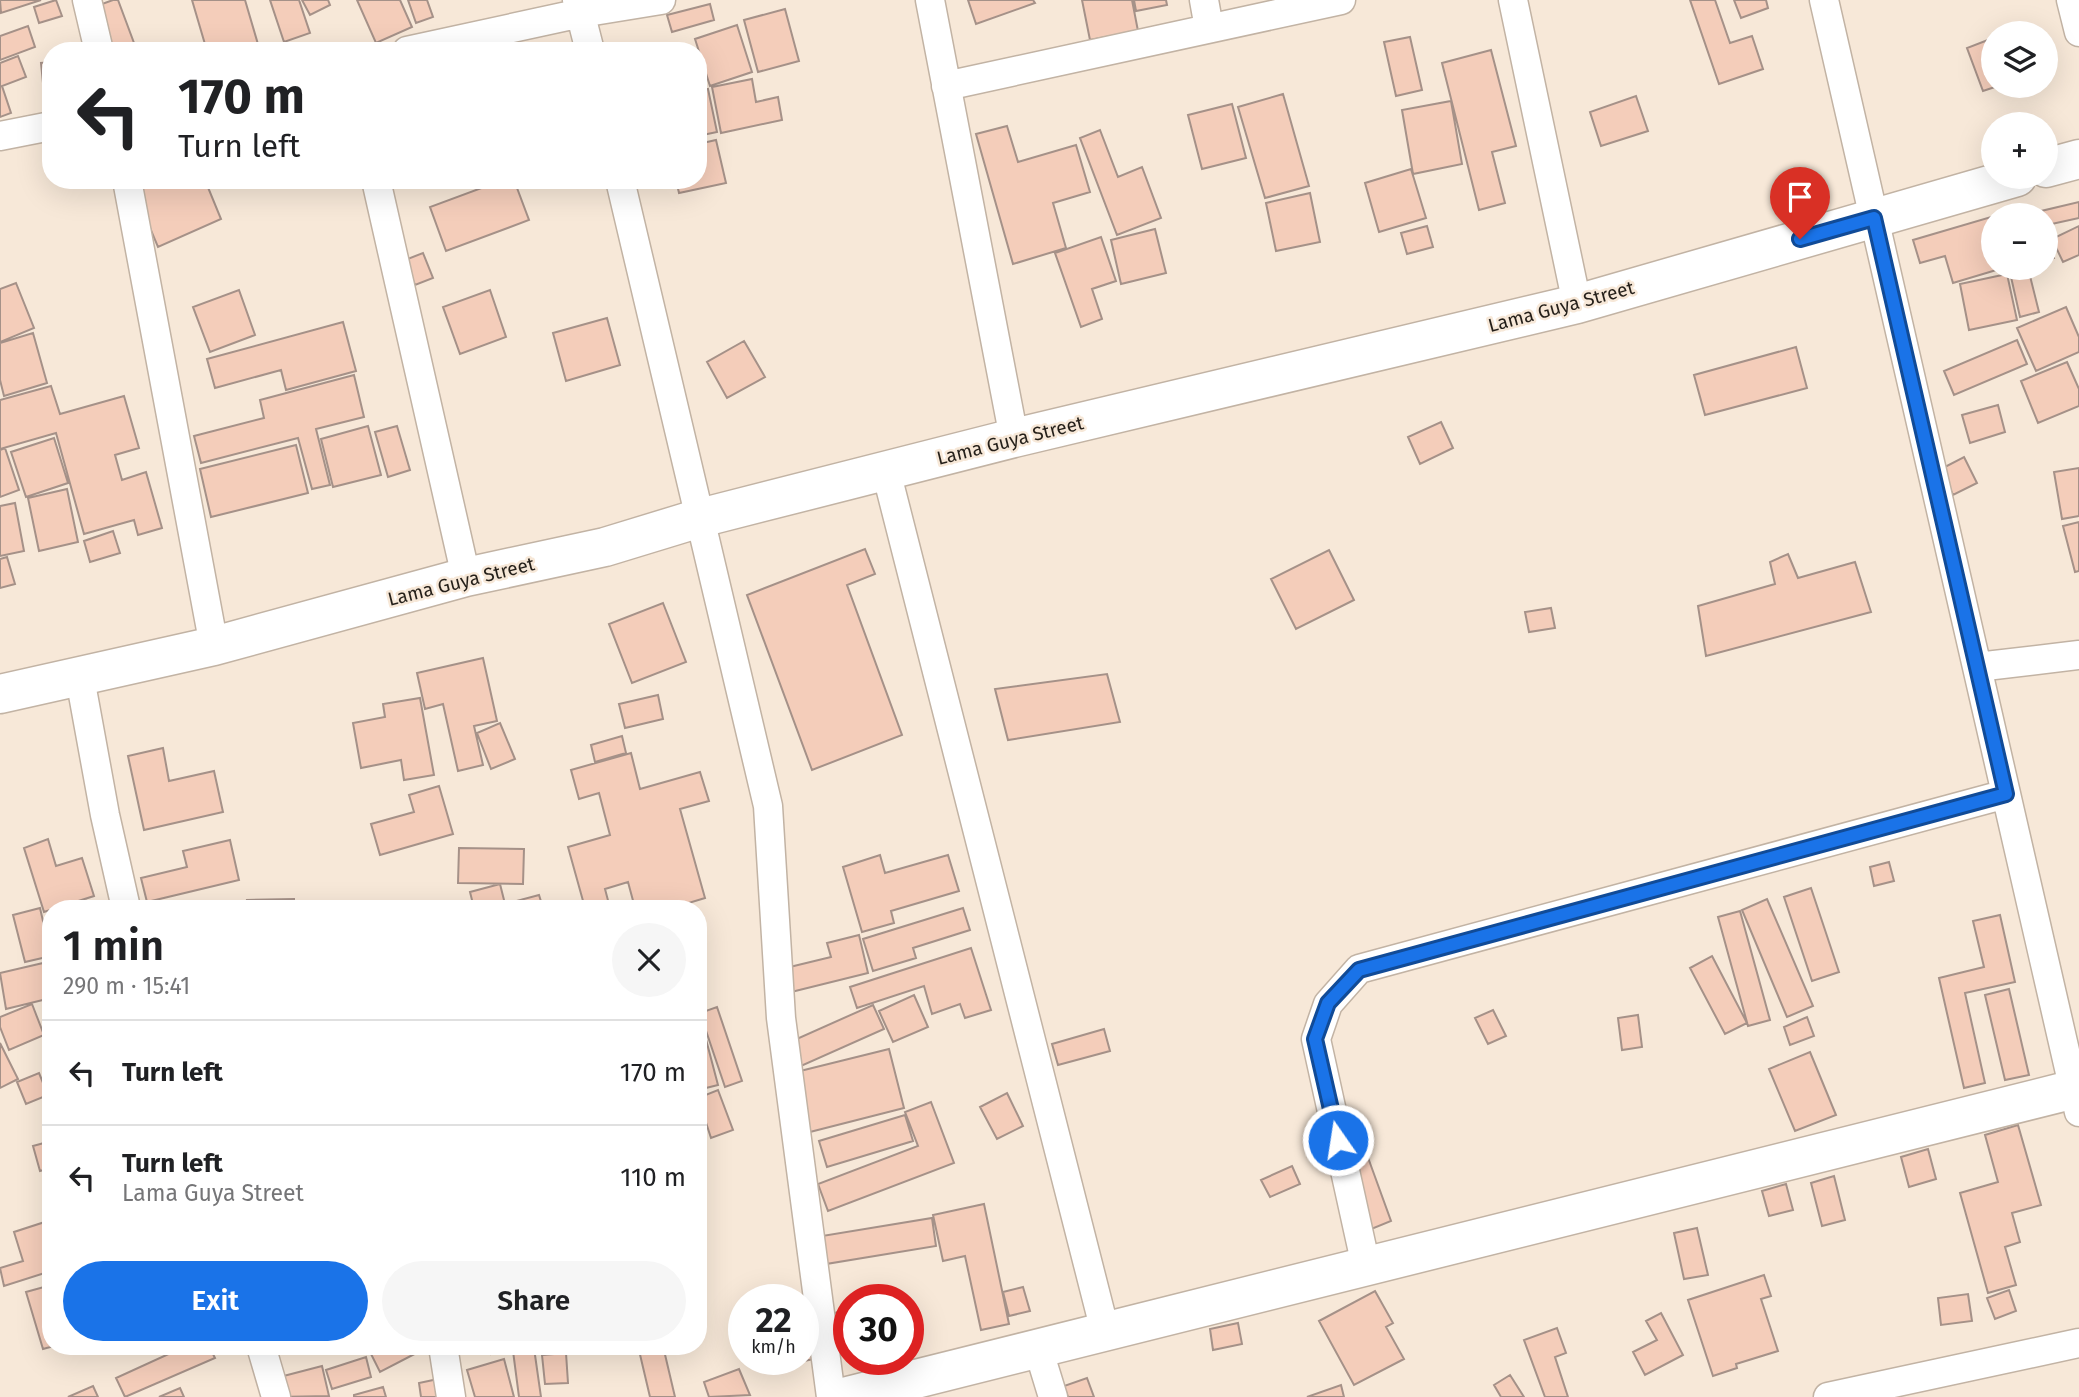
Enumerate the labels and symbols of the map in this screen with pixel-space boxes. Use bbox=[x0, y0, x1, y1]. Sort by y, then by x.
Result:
pin bbox=[1770, 167, 1830, 239]
street label: Lama Guya Street bbox=[1486, 276, 1637, 337]
street label: Lama Guya Street bbox=[934, 411, 1086, 470]
street label: Lama Guya Street bbox=[385, 552, 537, 611]
position arrow bbox=[1301, 1103, 1375, 1177]
speed limit sign: 30 bbox=[833, 1284, 924, 1375]

